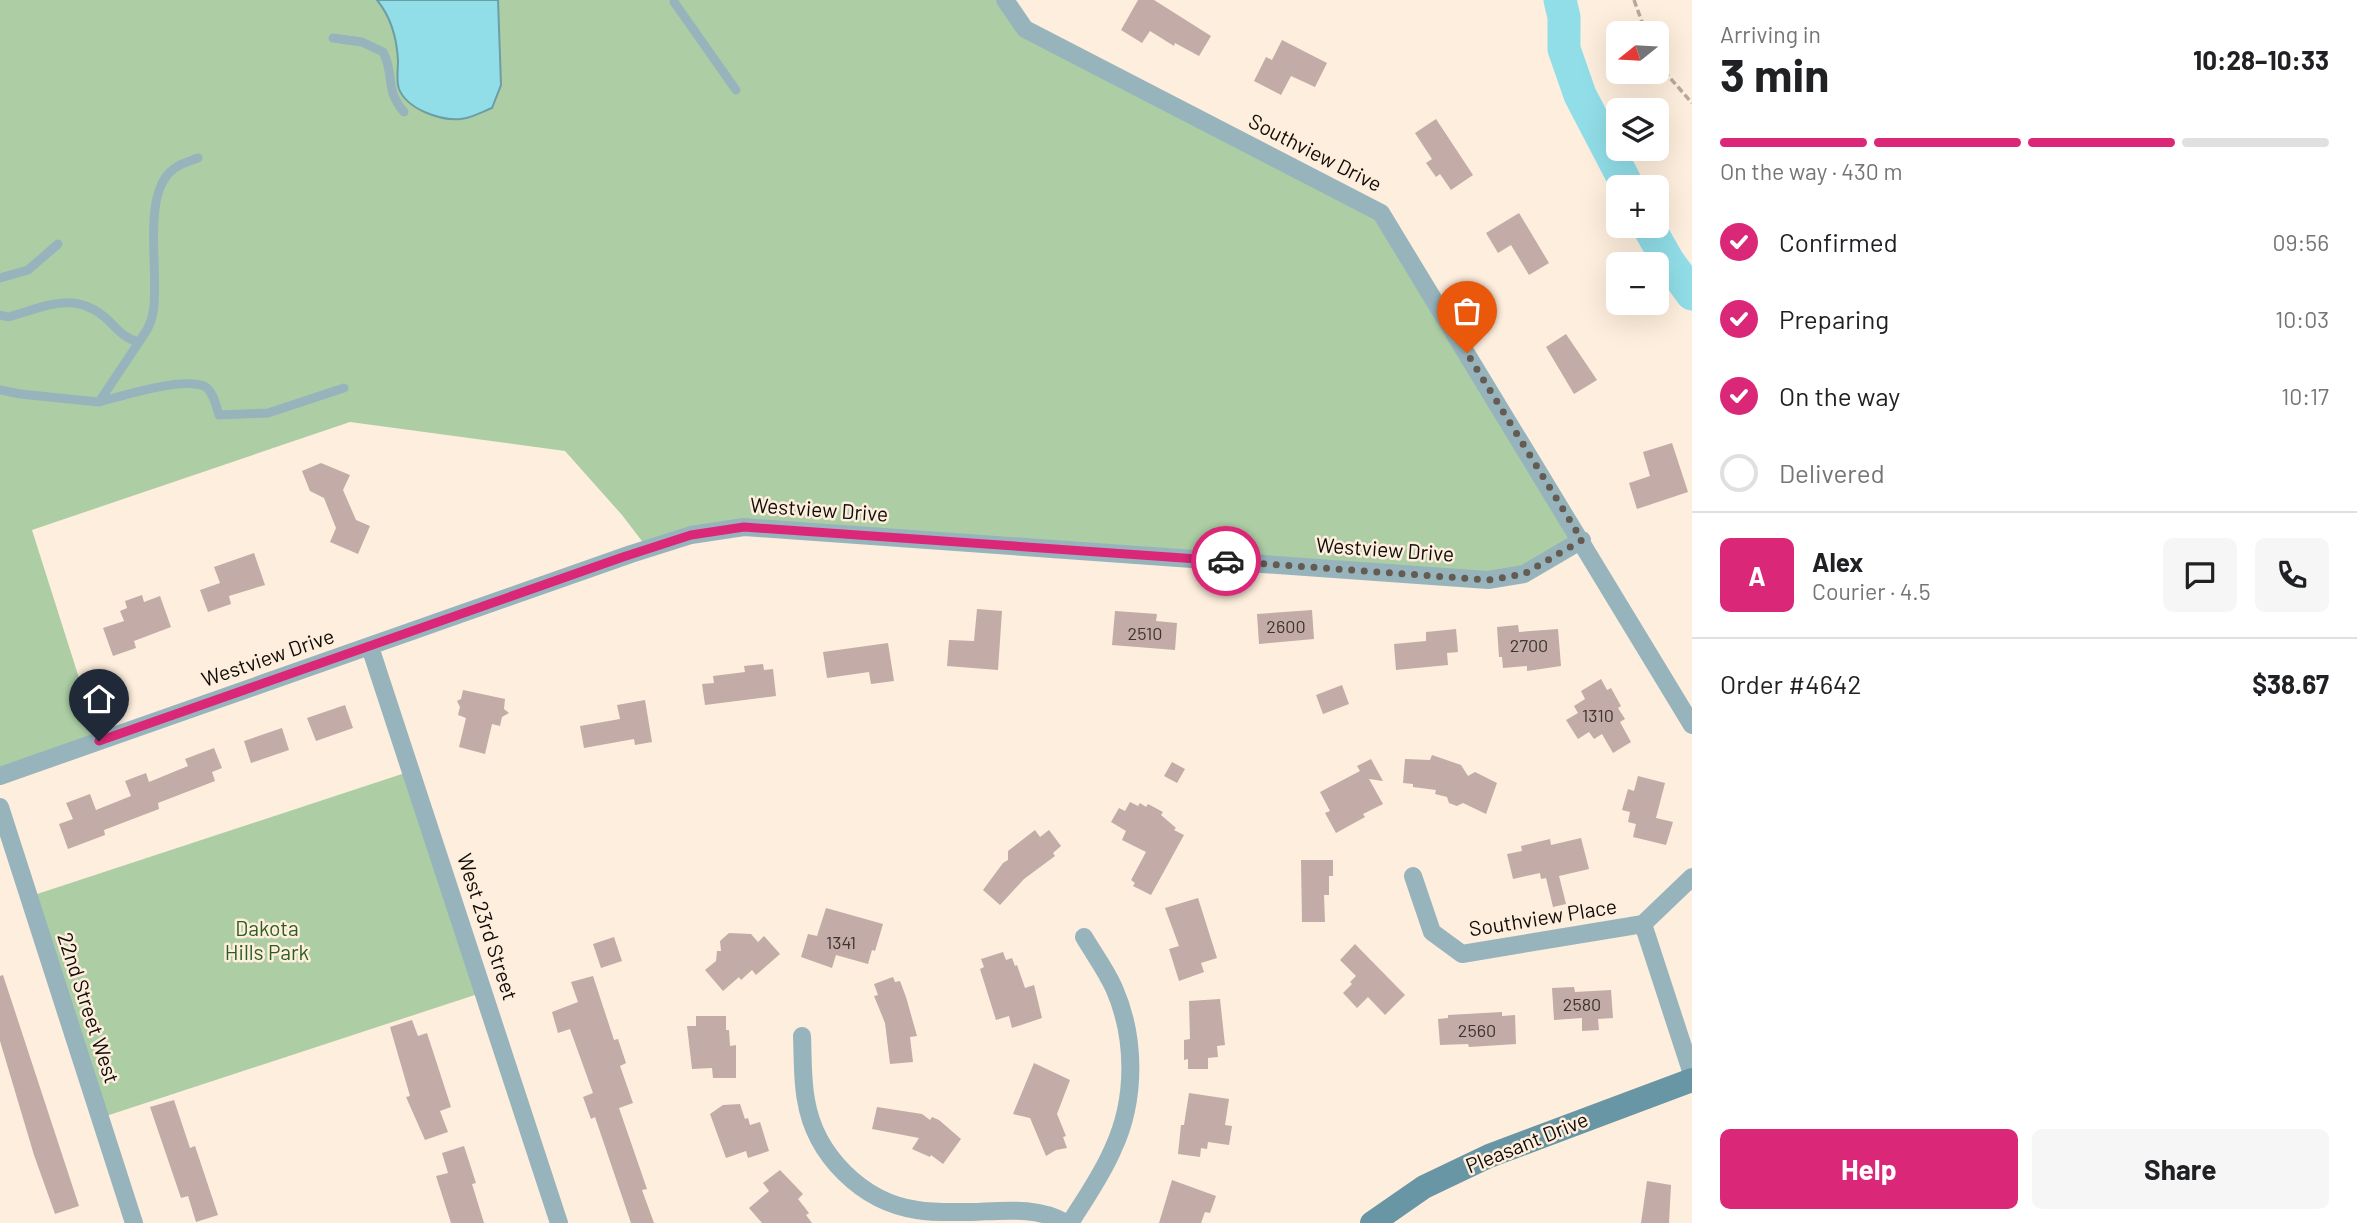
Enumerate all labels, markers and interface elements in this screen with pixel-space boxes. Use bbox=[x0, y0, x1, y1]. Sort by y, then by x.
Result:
text: Arriving in bbox=[1720, 20, 1821, 48]
north arrow bbox=[1606, 21, 1670, 84]
map controls bbox=[1606, 21, 1669, 315]
text: 10:28–10:33 bbox=[2193, 44, 2329, 75]
text: 3 min bbox=[1720, 46, 1829, 101]
button: layers bbox=[1606, 98, 1669, 161]
street label: Southview Drive bbox=[1245, 107, 1386, 196]
text: On the way · 430 m bbox=[1720, 157, 1902, 185]
button: + bbox=[1606, 175, 1669, 238]
icon: check bbox=[1720, 223, 1758, 261]
text: Confirmed bbox=[1779, 226, 1898, 257]
text: 09:56 bbox=[2273, 228, 2329, 256]
button: − bbox=[1606, 252, 1669, 315]
pin bbox=[1437, 281, 1497, 353]
icon: bag bbox=[1448, 292, 1486, 330]
icon: check bbox=[1720, 300, 1758, 338]
text: Preparing bbox=[1779, 303, 1889, 334]
text: 10:03 bbox=[2275, 305, 2329, 333]
icon: check bbox=[1720, 377, 1758, 415]
text: On the way bbox=[1779, 380, 1900, 411]
text: 10:17 bbox=[2281, 382, 2329, 410]
text: Delivered bbox=[1779, 457, 1885, 488]
street label: Westview Drive bbox=[749, 491, 889, 526]
courier bbox=[1191, 526, 1261, 596]
street label: Westview Drive bbox=[1315, 531, 1455, 566]
button: chat bbox=[2163, 538, 2237, 612]
button: phone bbox=[2255, 538, 2329, 612]
icon: car bbox=[1207, 542, 1245, 580]
text: Alex bbox=[1812, 546, 1863, 577]
text: A bbox=[1748, 560, 1766, 591]
text: Courier · 4.5 bbox=[1812, 577, 1931, 605]
house number: 2600 bbox=[1266, 615, 1306, 637]
street label: Westview Drive bbox=[198, 622, 337, 691]
house number: 2510 bbox=[1128, 622, 1162, 644]
house number: 2700 bbox=[1510, 634, 1548, 656]
text: Order #4642 bbox=[1720, 668, 1861, 699]
text: $38.67 bbox=[2252, 668, 2329, 699]
pin bbox=[69, 669, 129, 741]
icon: home bbox=[80, 680, 118, 718]
house number: 1310 bbox=[1582, 704, 1614, 726]
street label: West 23rd Street bbox=[453, 850, 524, 1003]
street label: Southview Place bbox=[1467, 892, 1618, 941]
park label: Dakota Hills Park bbox=[225, 915, 309, 964]
street label: 22nd Street West bbox=[53, 929, 126, 1086]
house number: 1341 bbox=[826, 931, 856, 953]
house number: 2580 bbox=[1563, 993, 1601, 1015]
house number: 2560 bbox=[1458, 1019, 1496, 1041]
street label: Pleasant Drive bbox=[1462, 1106, 1591, 1178]
button: Help bbox=[1720, 1129, 2018, 1209]
button: Share bbox=[2032, 1129, 2329, 1209]

